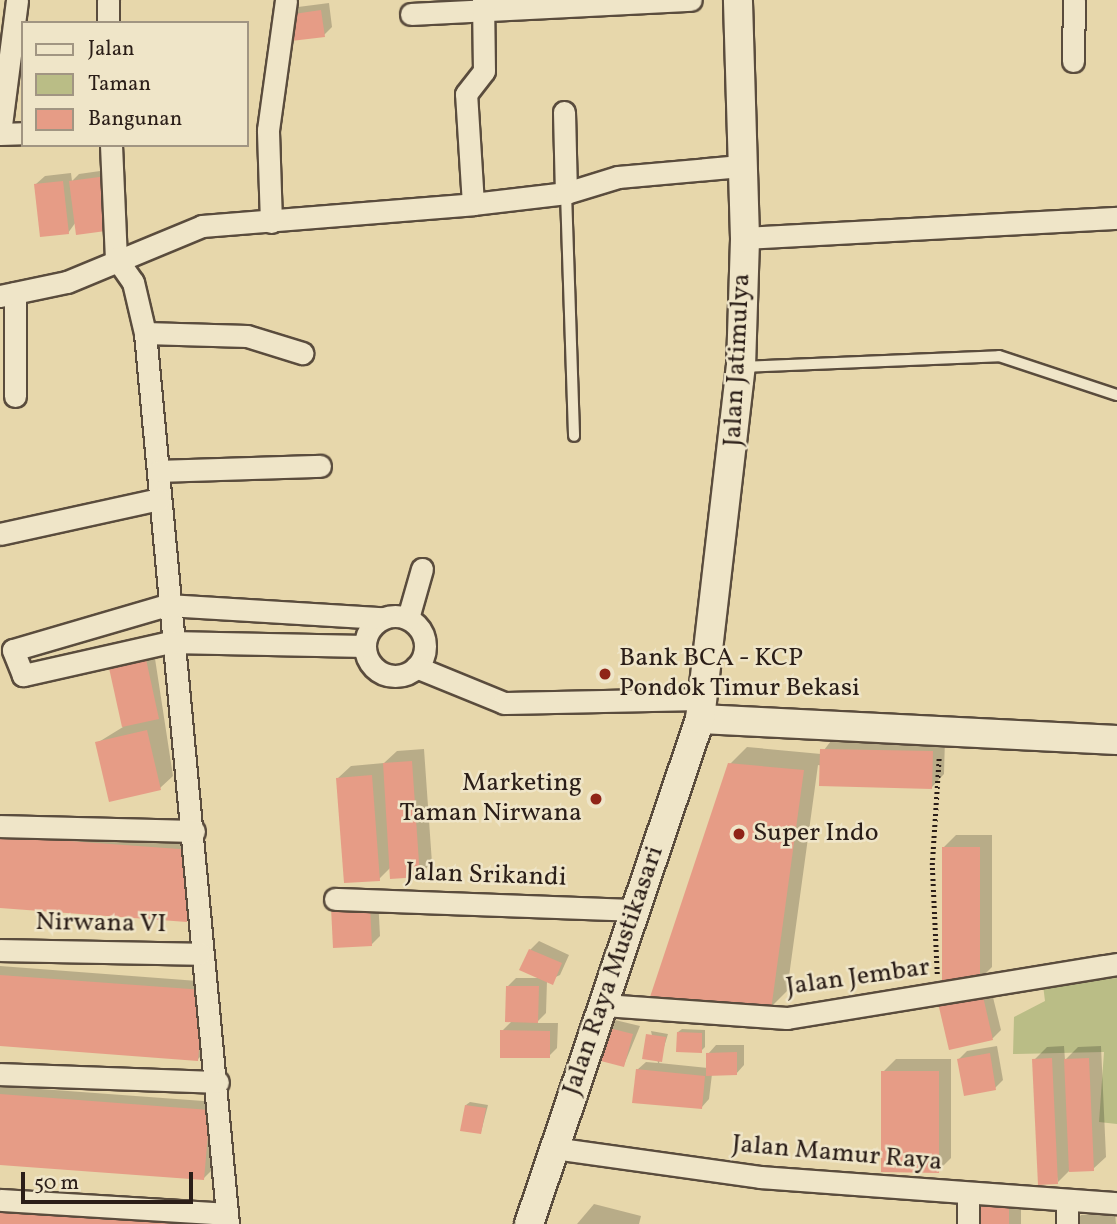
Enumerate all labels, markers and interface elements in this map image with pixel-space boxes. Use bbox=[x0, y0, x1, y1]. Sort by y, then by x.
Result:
legend bbox=[21, 21, 248, 147]
text: Jalan bbox=[88, 35, 135, 64]
text: Taman bbox=[88, 70, 151, 99]
text: Bangunan bbox=[88, 105, 182, 134]
street label: Jalan Jatimulya bbox=[718, 273, 758, 447]
place label: Bank BCA - KCP Pondok Timur Bekasi bbox=[619, 643, 861, 704]
marker: Bank BCA - KCP Pondok Timur Bekasi bbox=[597, 666, 613, 682]
place label: Marketing Taman Nirwana bbox=[399, 768, 582, 830]
marker: Marketing Taman Nirwana bbox=[588, 791, 604, 807]
place label: Super Indo bbox=[753, 818, 879, 850]
marker: Super Indo bbox=[731, 826, 747, 842]
street label: Jalan Raya Mustikasari bbox=[557, 842, 671, 1100]
street label: Jalan Srikandi bbox=[405, 858, 567, 894]
street label: Nirwana VI bbox=[35, 907, 167, 941]
street label: Jalan Jembar bbox=[784, 952, 932, 1004]
street label: Jalan Mamur Raya bbox=[731, 1129, 943, 1179]
scale bar bbox=[24, 1158, 196, 1202]
text: 50 m bbox=[34, 1169, 79, 1198]

